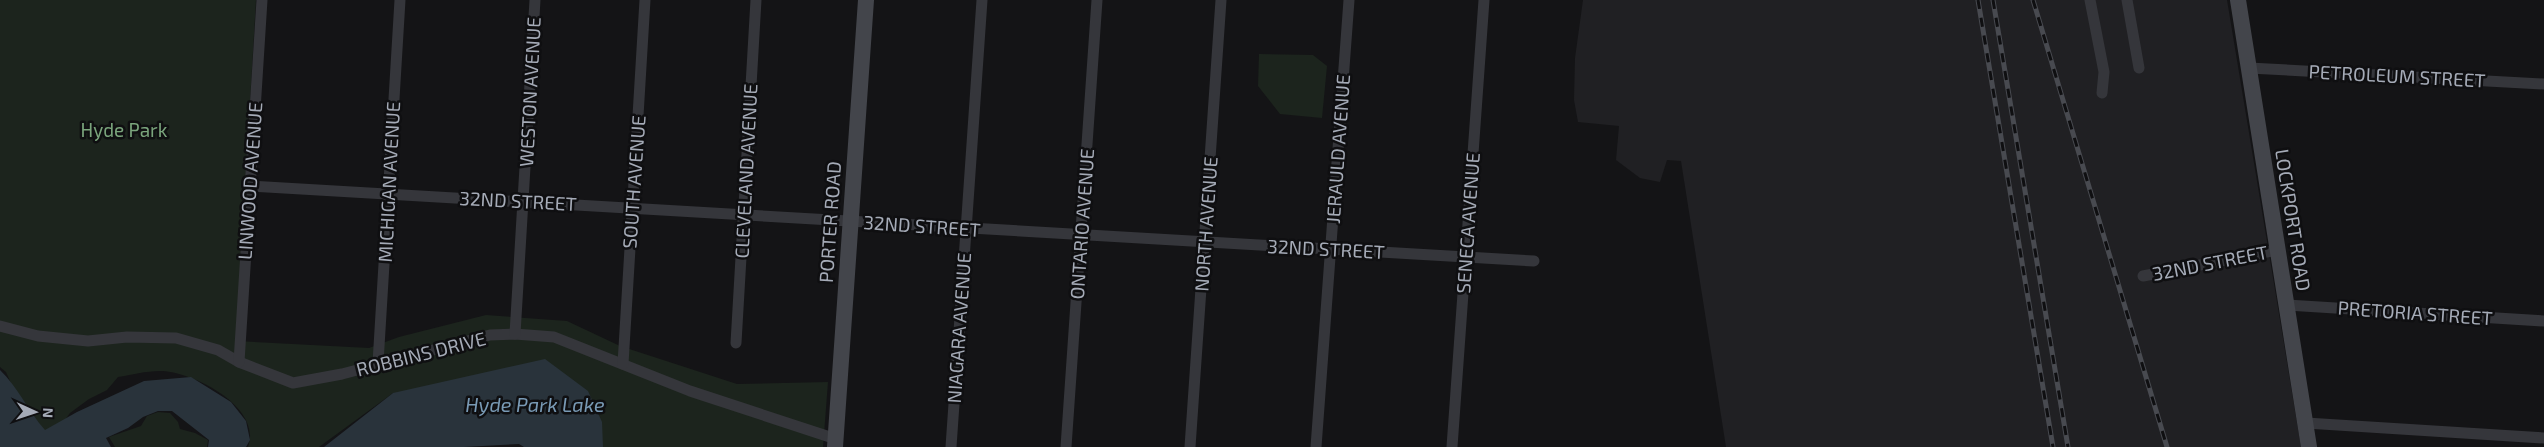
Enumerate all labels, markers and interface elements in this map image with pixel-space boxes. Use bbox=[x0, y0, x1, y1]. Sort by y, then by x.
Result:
street label: WESTON AVENUE bbox=[514, 16, 545, 167]
street label: PETROLEUM STREET bbox=[2308, 59, 2486, 92]
street label: JERAULD AVENUE bbox=[1321, 74, 1354, 224]
street label: CLEVELAND AVENUE bbox=[729, 83, 762, 259]
street label: LINWOOD AVENUE bbox=[233, 101, 266, 261]
street label: MICHIGAN AVENUE bbox=[373, 101, 404, 263]
street label: SOUTH AVENUE bbox=[617, 115, 650, 249]
park label: Hyde Park bbox=[81, 118, 168, 141]
street label: LOCKPORT ROAD bbox=[2271, 147, 2316, 292]
street label: ONTARIO AVENUE bbox=[1065, 148, 1098, 300]
street label: SENECA AVENUE bbox=[1451, 152, 1484, 294]
street label: NORTH AVENUE bbox=[1189, 156, 1222, 292]
street label: PORTER ROAD bbox=[814, 160, 845, 284]
street label: 32ND STREET bbox=[459, 186, 577, 215]
street label: 32ND STREET bbox=[863, 210, 981, 241]
street label: 32ND STREET bbox=[1267, 234, 1385, 263]
street label: 32ND STREET bbox=[2150, 240, 2270, 285]
street label: NIAGARA AVENUE bbox=[942, 252, 975, 404]
street label: PRETORIA STREET bbox=[2337, 296, 2493, 329]
street label: ROBBINS DRIVE bbox=[354, 326, 488, 381]
north arrow bbox=[10, 387, 60, 437]
water label: Hyde Park Lake bbox=[465, 392, 605, 417]
text: N bbox=[40, 407, 57, 418]

